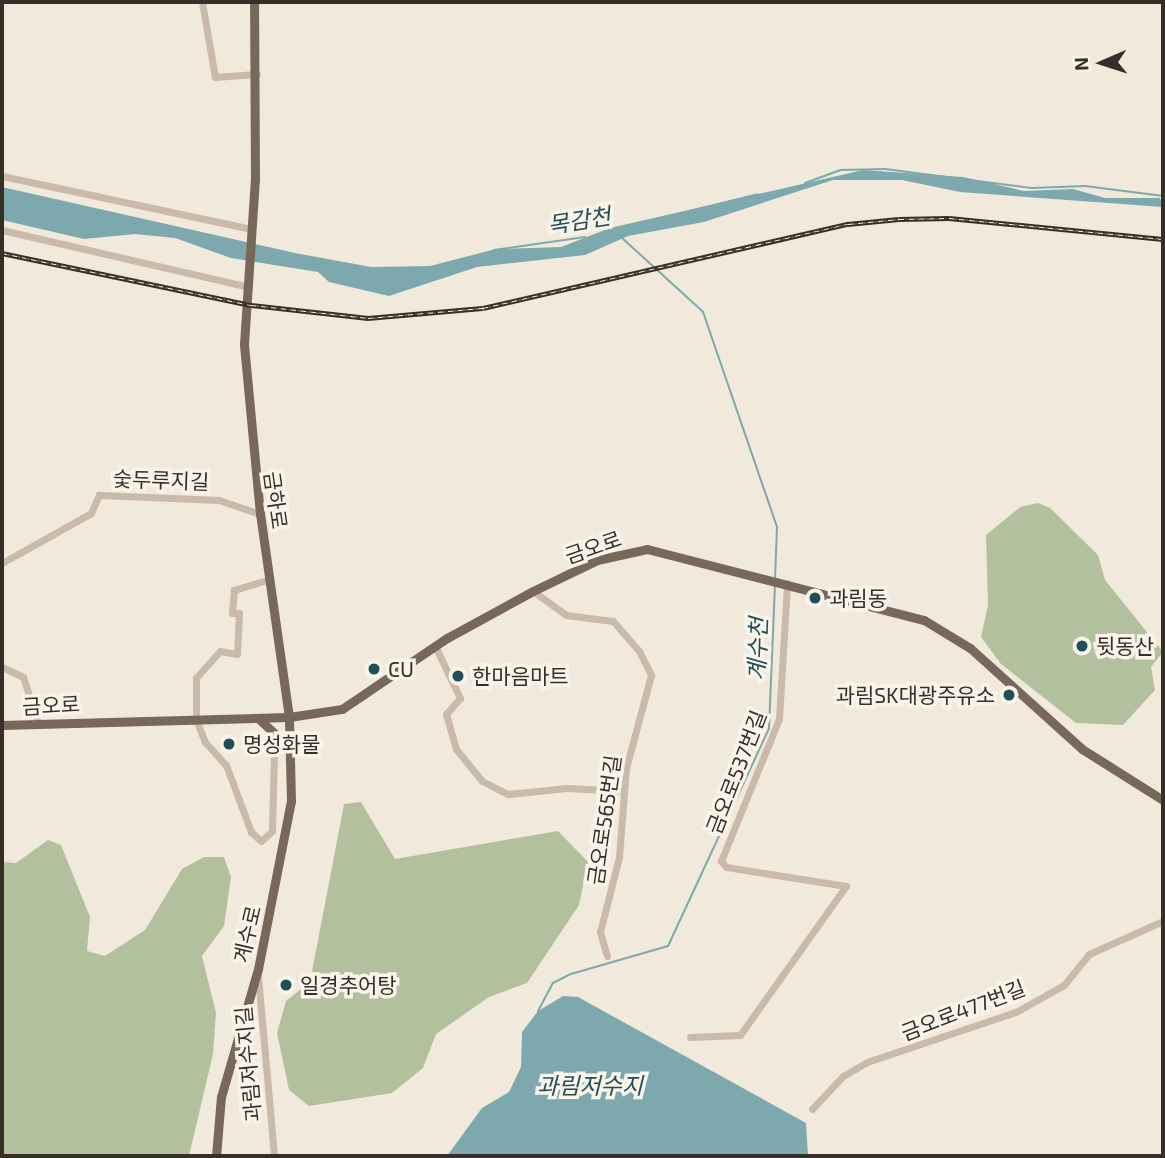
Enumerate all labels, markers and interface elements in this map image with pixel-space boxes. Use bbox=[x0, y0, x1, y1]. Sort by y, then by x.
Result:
north arrow bbox=[1067, 28, 1137, 98]
text: N bbox=[1069, 57, 1092, 72]
water label: 목감천 bbox=[545, 201, 613, 239]
street label: 숯두루지길 bbox=[112, 466, 210, 494]
street label: 금하로 bbox=[259, 470, 293, 530]
street label: 금오로 bbox=[561, 526, 625, 568]
place label: 과림동 bbox=[829, 585, 887, 611]
marker: 과림동 bbox=[807, 590, 823, 606]
water label: 계수천 bbox=[742, 617, 772, 681]
place label: 뒷동산 bbox=[1096, 633, 1154, 659]
marker: 뒷동산 bbox=[1074, 638, 1090, 654]
place label: CU bbox=[388, 656, 414, 682]
marker: CU bbox=[366, 661, 382, 677]
place label: 한마음마트 bbox=[472, 663, 569, 689]
marker: 한마음마트 bbox=[450, 668, 466, 684]
place label: 과림SK대광주유소 bbox=[836, 682, 995, 708]
marker: 과림SK대광주유소 bbox=[1001, 687, 1017, 703]
street label: 금오로 bbox=[21, 691, 81, 719]
street label: 금오로537번길 bbox=[701, 707, 771, 837]
place label: 명성화물 bbox=[243, 731, 320, 757]
marker: 명성화물 bbox=[221, 736, 237, 752]
street label: 금오로565번길 bbox=[582, 753, 626, 887]
street label: 계수로 bbox=[228, 903, 266, 965]
place label: 일경추어탕 bbox=[300, 972, 397, 998]
street label: 금오로477번길 bbox=[897, 975, 1029, 1045]
marker: 일경추어탕 bbox=[278, 977, 294, 993]
street label: 과림저수지길 bbox=[230, 1005, 266, 1123]
water label: 과림저수지 bbox=[537, 1071, 643, 1099]

